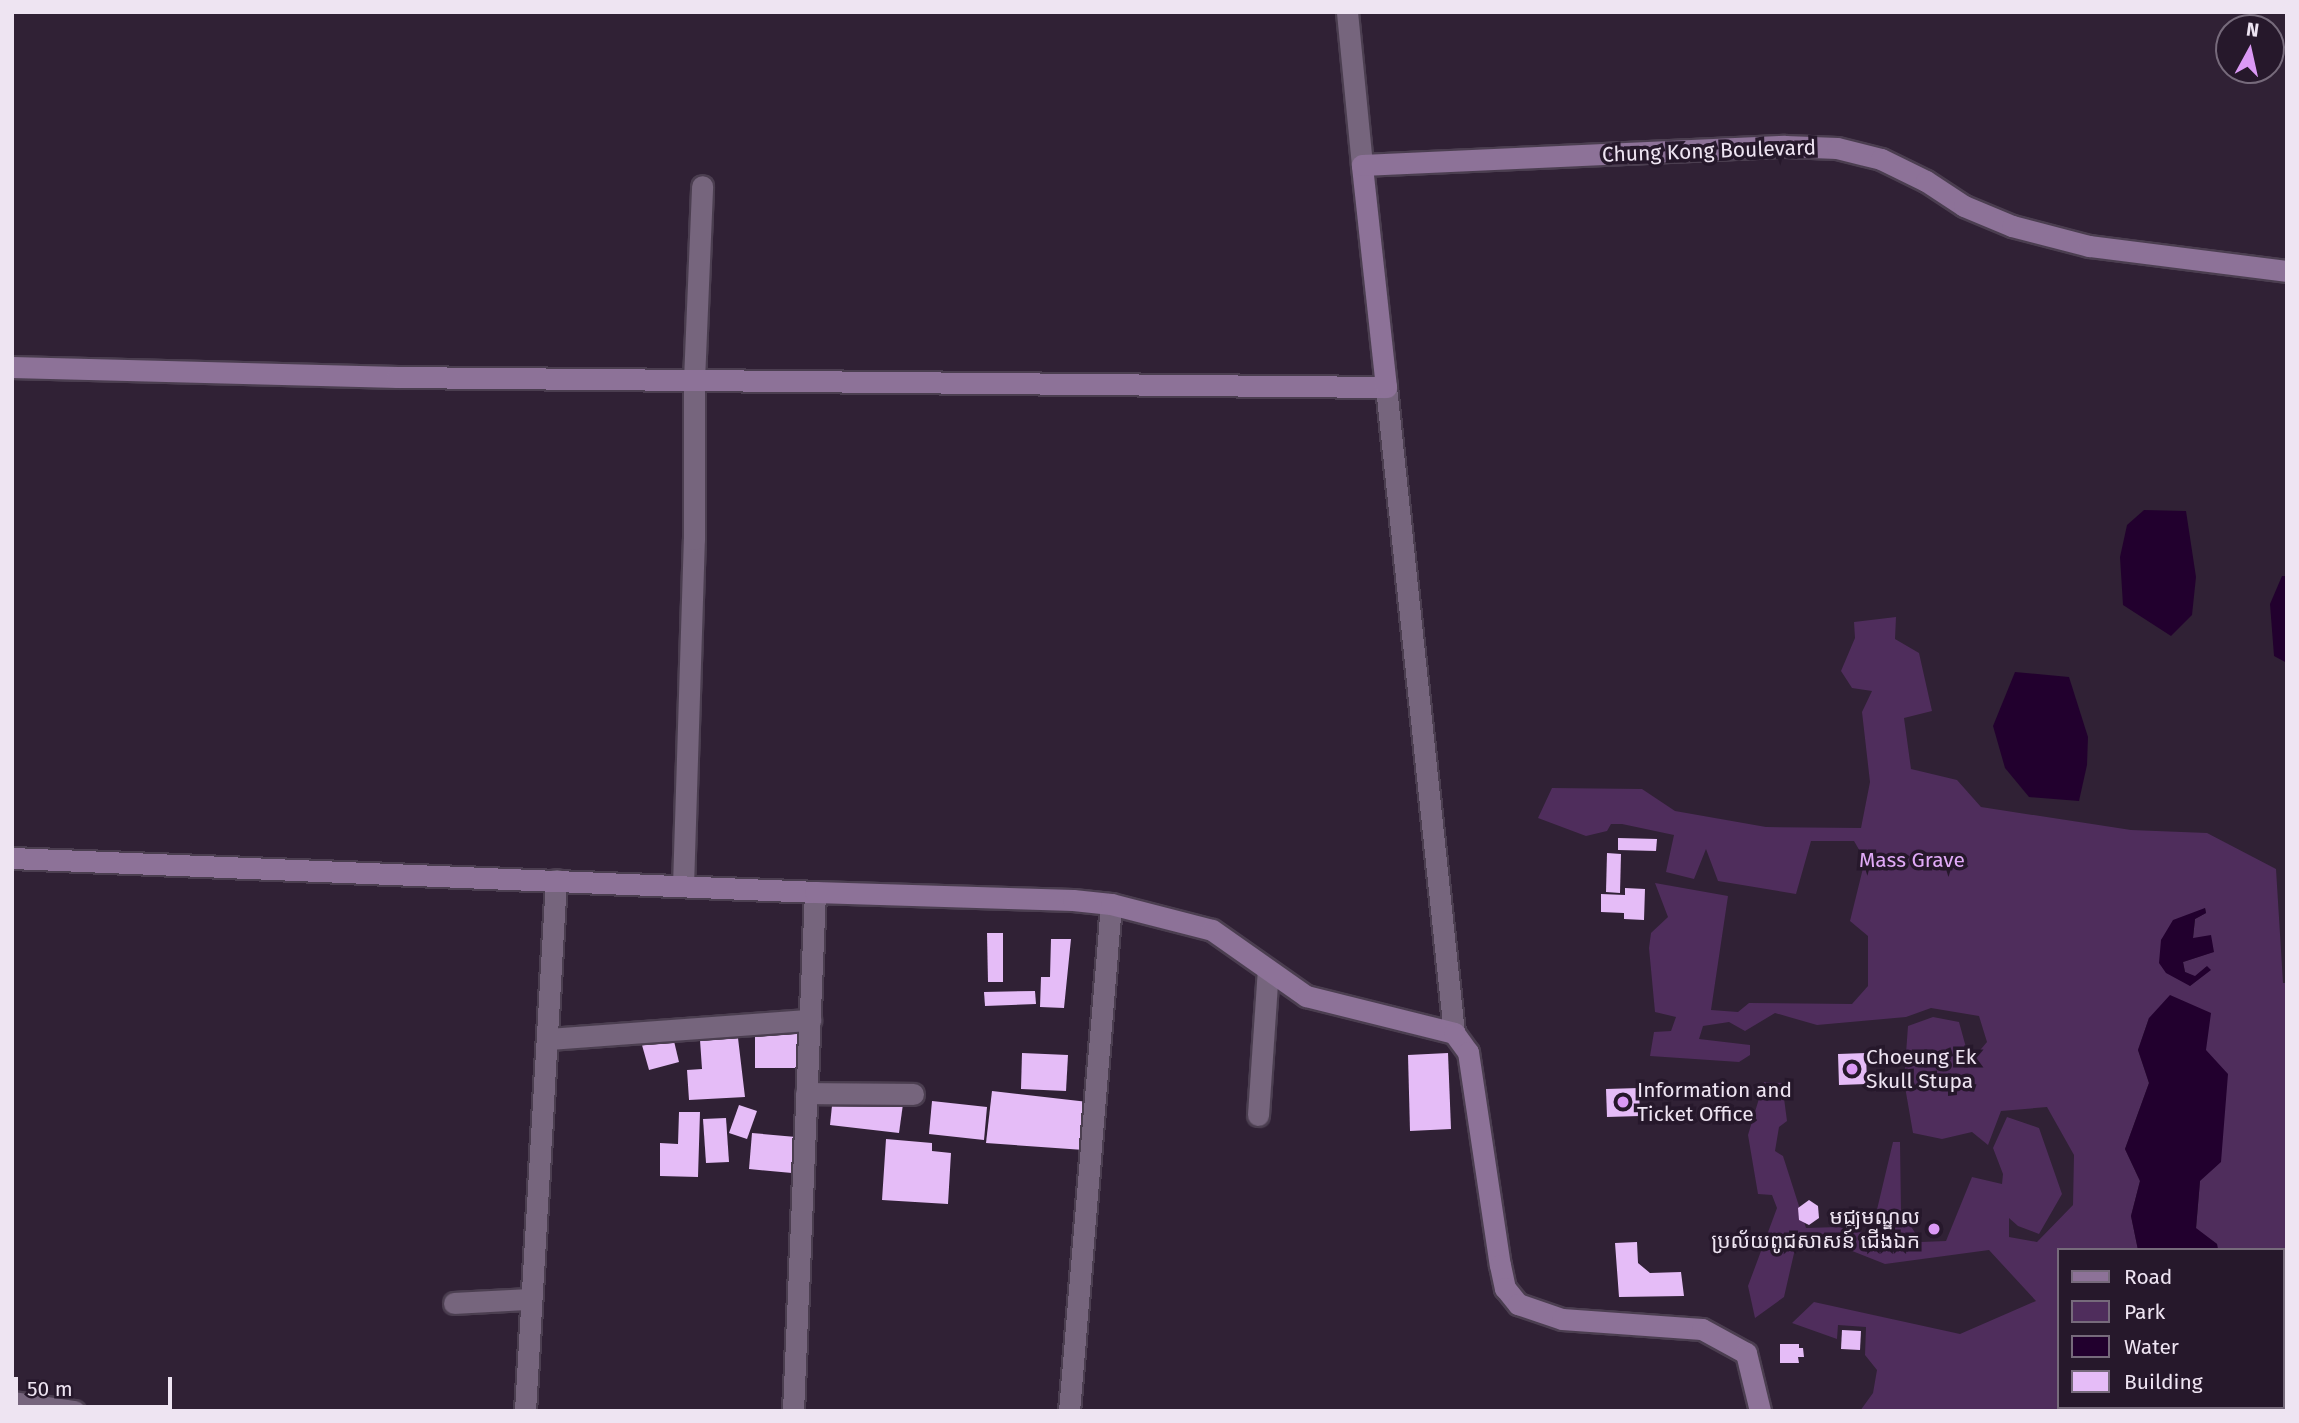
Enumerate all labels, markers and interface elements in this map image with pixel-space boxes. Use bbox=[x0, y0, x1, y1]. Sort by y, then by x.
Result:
north arrow bbox=[2215, 14, 2285, 84]
text: N bbox=[2245, 17, 2261, 42]
street label: Chung Kong Boulevard bbox=[1602, 135, 1816, 167]
park label: Mass Grave bbox=[1859, 847, 1965, 873]
place label: Choeung Ek Skull Stupa bbox=[1866, 1044, 1977, 1094]
marker: Choeung Ek Skull Stupa bbox=[1844, 1061, 1860, 1077]
place label: Information and Ticket Office bbox=[1637, 1077, 1792, 1127]
marker: Information and Ticket Office bbox=[1615, 1094, 1631, 1110]
place label: មជ្ឈមណ្ឌល ប្រល័យពូជសាសន៍ ជើងឯក bbox=[1711, 1204, 1920, 1254]
marker: មជ្ឈមណ្ឌល ប្រល័យពូជសាសន៍ ជើងឯក bbox=[1926, 1221, 1942, 1237]
legend bbox=[2058, 1248, 2285, 1409]
text: Road bbox=[2124, 1264, 2172, 1290]
text: Park bbox=[2124, 1299, 2165, 1325]
text: Water bbox=[2124, 1334, 2179, 1360]
scale bar bbox=[18, 1364, 175, 1408]
text: Building bbox=[2124, 1369, 2203, 1395]
text: 50 m bbox=[27, 1376, 73, 1402]

